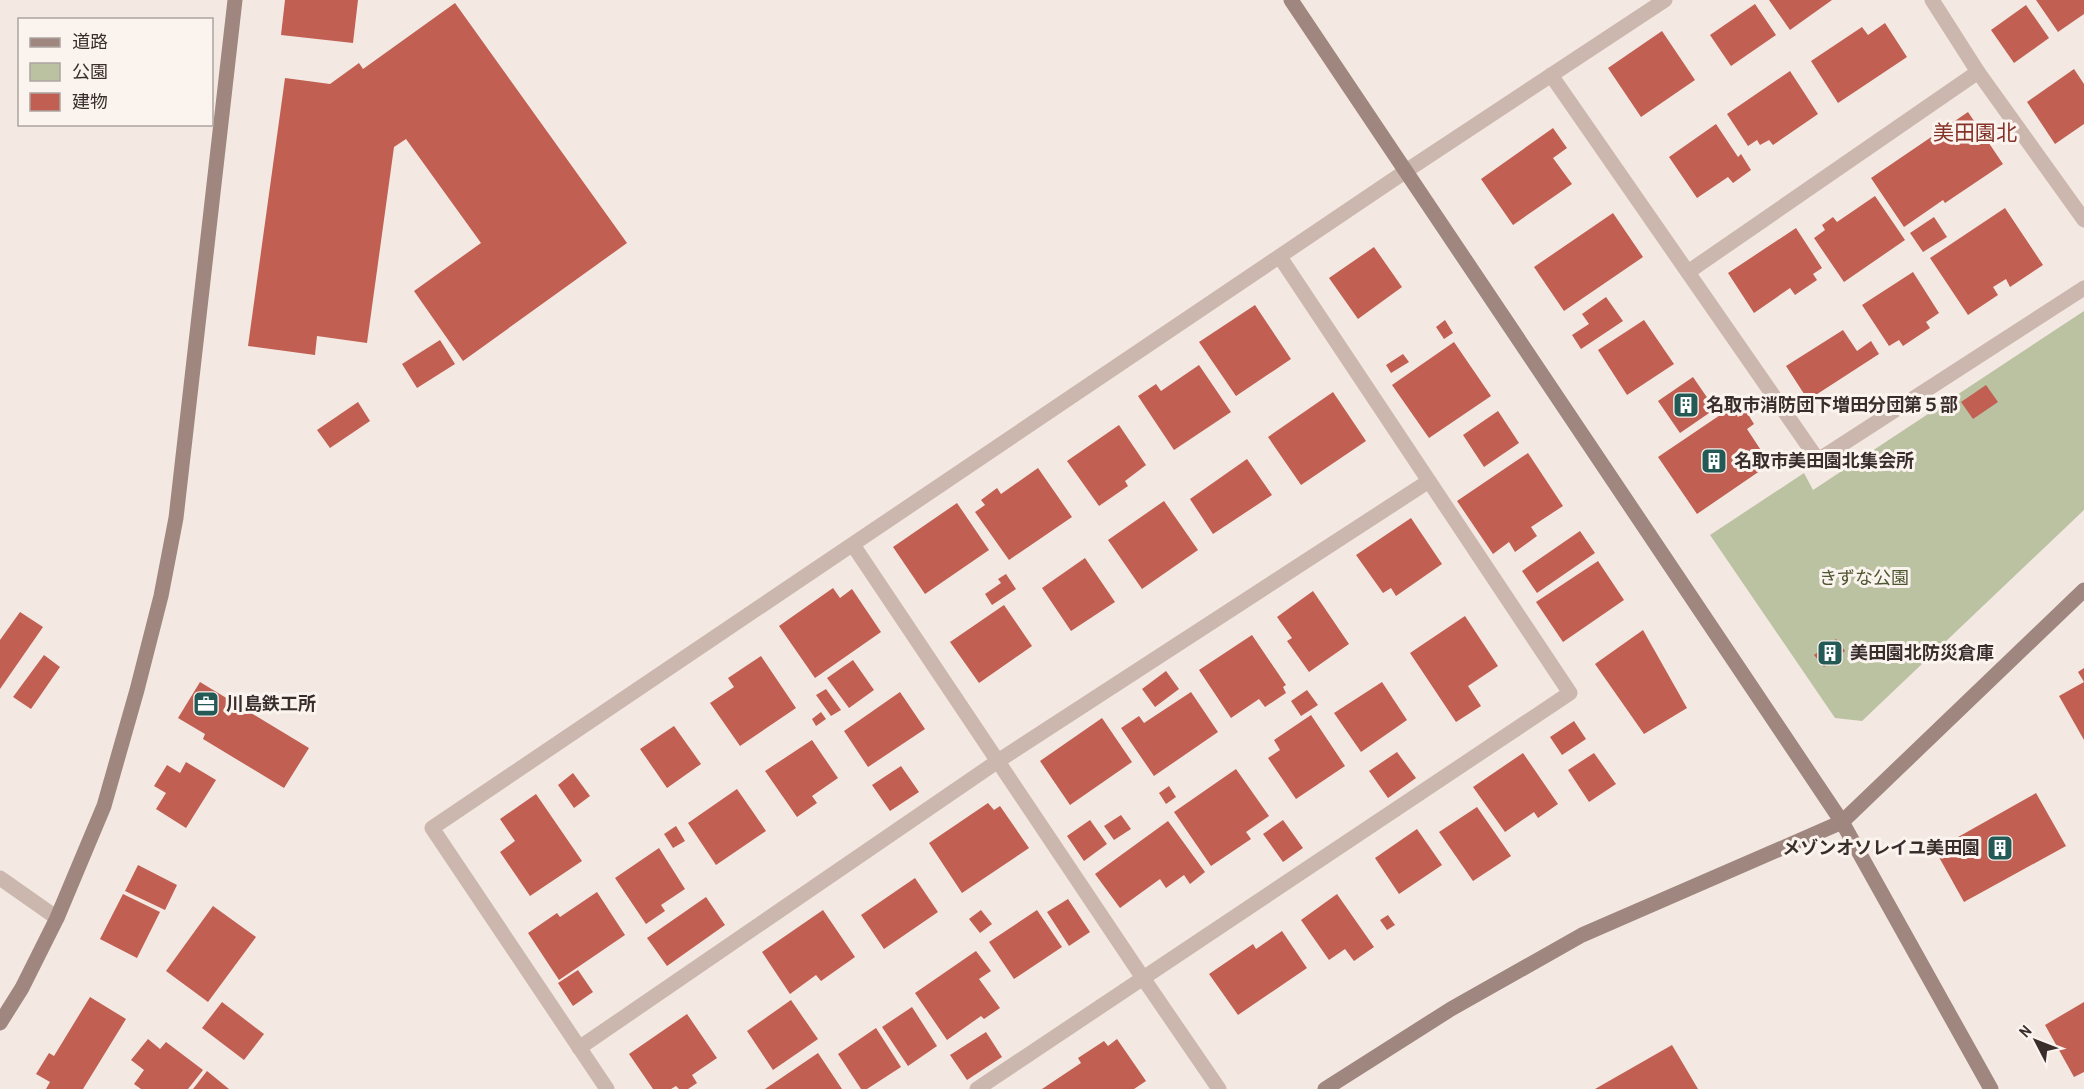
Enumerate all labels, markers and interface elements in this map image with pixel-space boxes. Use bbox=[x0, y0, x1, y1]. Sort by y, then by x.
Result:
legend bbox=[18, 18, 213, 126]
text: 道路 bbox=[72, 29, 108, 54]
text: 公園 bbox=[72, 59, 108, 84]
text: 建物 bbox=[72, 89, 108, 114]
district label: 美田園北 bbox=[1933, 118, 2017, 147]
building icon: 名取市消防団下増田分団第５部 bbox=[1671, 390, 1701, 420]
place label: 名取市消防団下増田分団第５部 bbox=[1706, 392, 1958, 417]
building icon: 名取市美田園北集会所 bbox=[1699, 446, 1729, 476]
place label: 名取市美田園北集会所 bbox=[1734, 448, 1914, 473]
park label: きずな公園 bbox=[1819, 565, 1909, 590]
building icon: 美田園北防災倉庫 bbox=[1815, 638, 1845, 668]
place label: 美田園北防災倉庫 bbox=[1850, 640, 1994, 665]
office icon: 川島鉄工所 bbox=[191, 689, 221, 719]
place label: 川島鉄工所 bbox=[226, 691, 316, 716]
building icon: メゾンオソレイユ美田園 bbox=[1985, 833, 2015, 863]
place label: メゾンオソレイユ美田園 bbox=[1782, 835, 1980, 860]
north arrow bbox=[2006, 1011, 2066, 1071]
text: N bbox=[2014, 1020, 2036, 1042]

